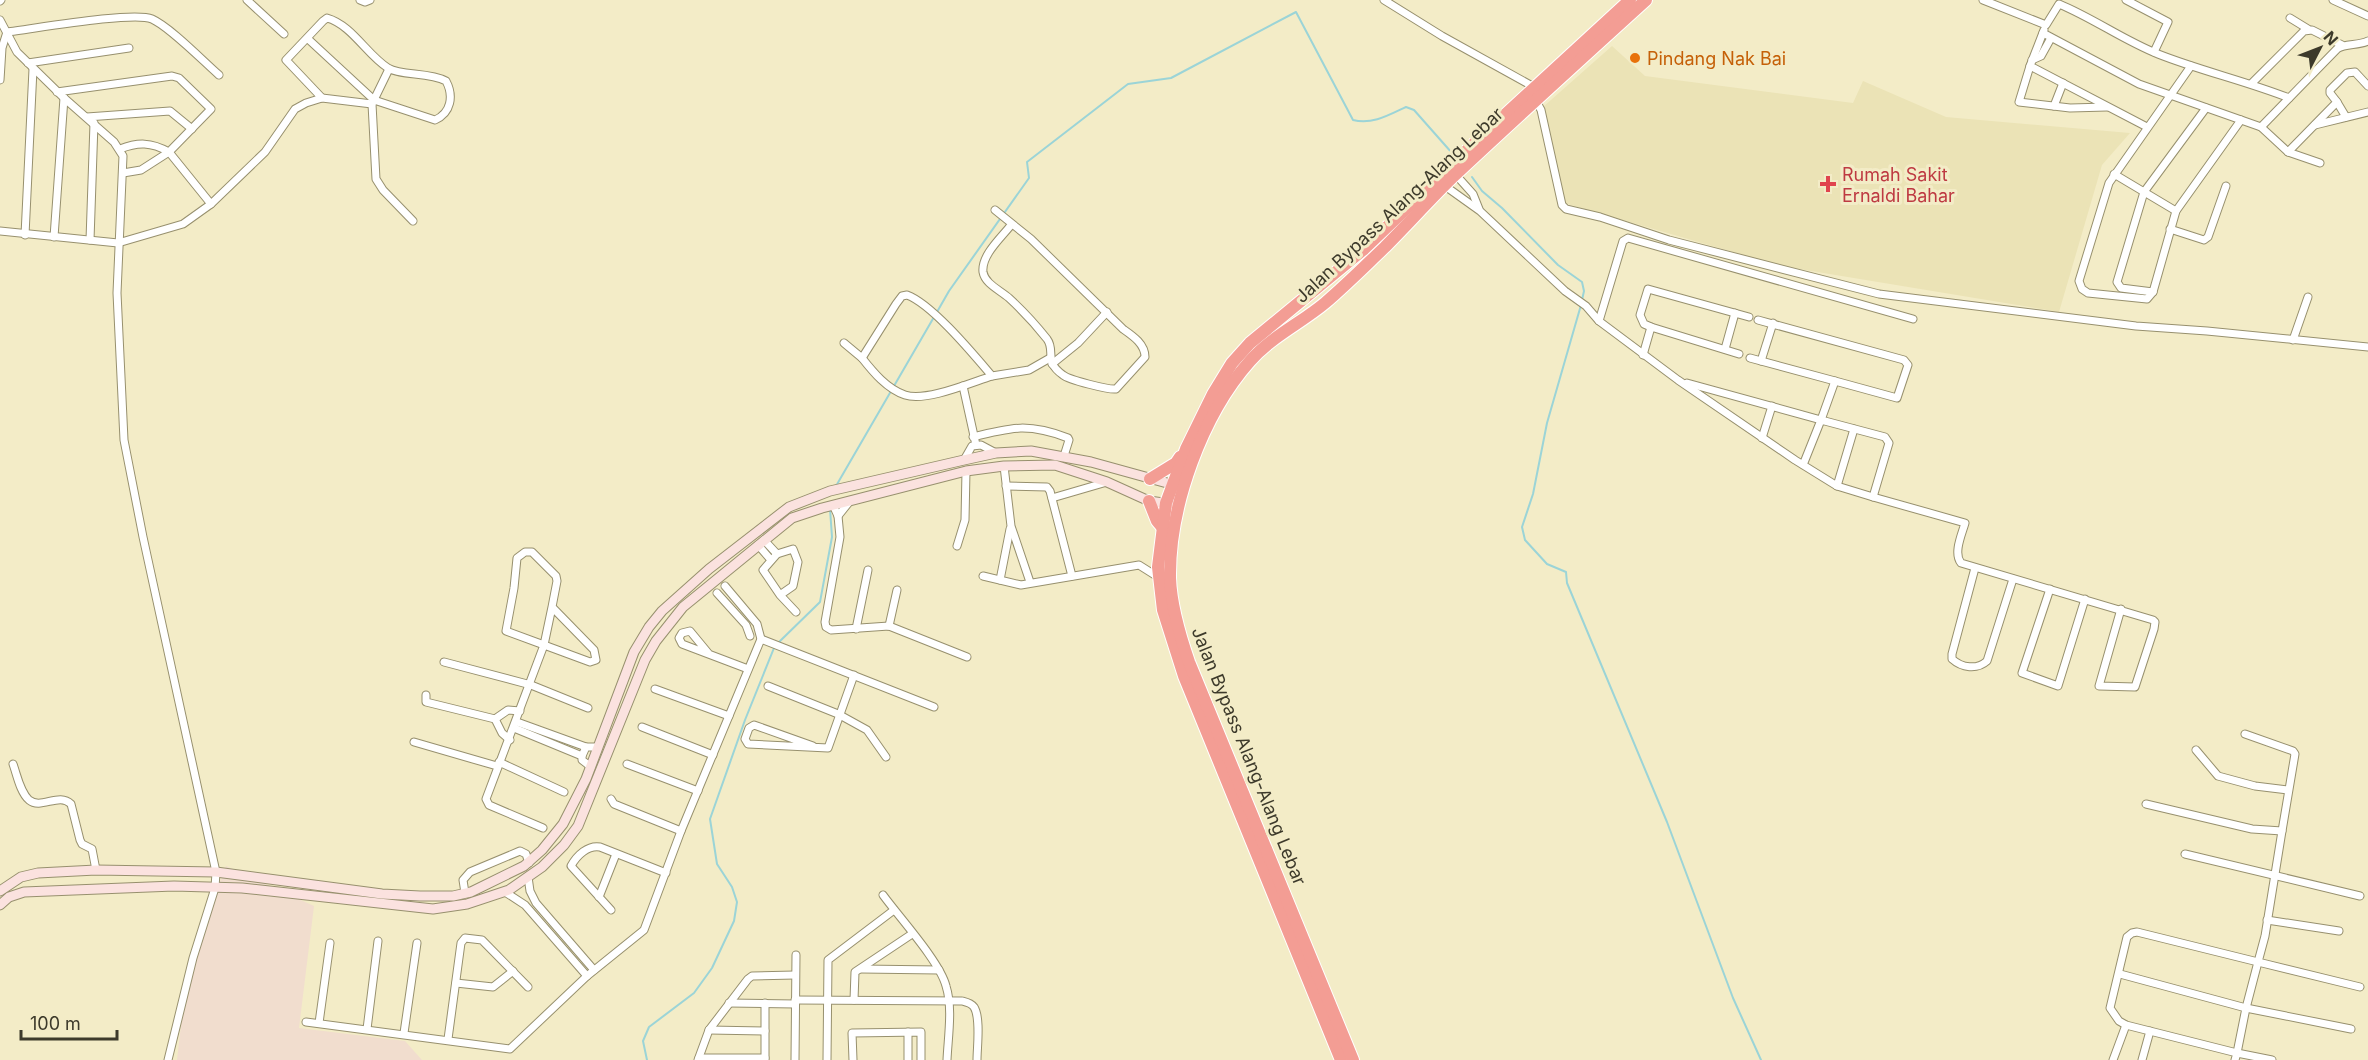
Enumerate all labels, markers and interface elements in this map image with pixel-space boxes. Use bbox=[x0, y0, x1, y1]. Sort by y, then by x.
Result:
north arrow bbox=[2290, 18, 2350, 78]
text: N bbox=[2320, 27, 2343, 49]
place label: Pindang Nak Bai bbox=[1647, 48, 1786, 69]
marker: Pindang Nak Bai bbox=[1628, 51, 1642, 65]
street label: Jalan Bypass Alang-Alang Lebar bbox=[1291, 103, 1507, 307]
place label: Rumah Sakit Ernaldi Bahar bbox=[1842, 164, 1955, 206]
marker: Rumah Sakit Ernaldi Bahar bbox=[1819, 175, 1837, 193]
street label: Jalan Bypass Alang-Alang Lebar bbox=[1187, 624, 1311, 888]
scale bar bbox=[21, 1003, 117, 1041]
text: 100 m bbox=[30, 1013, 81, 1034]

